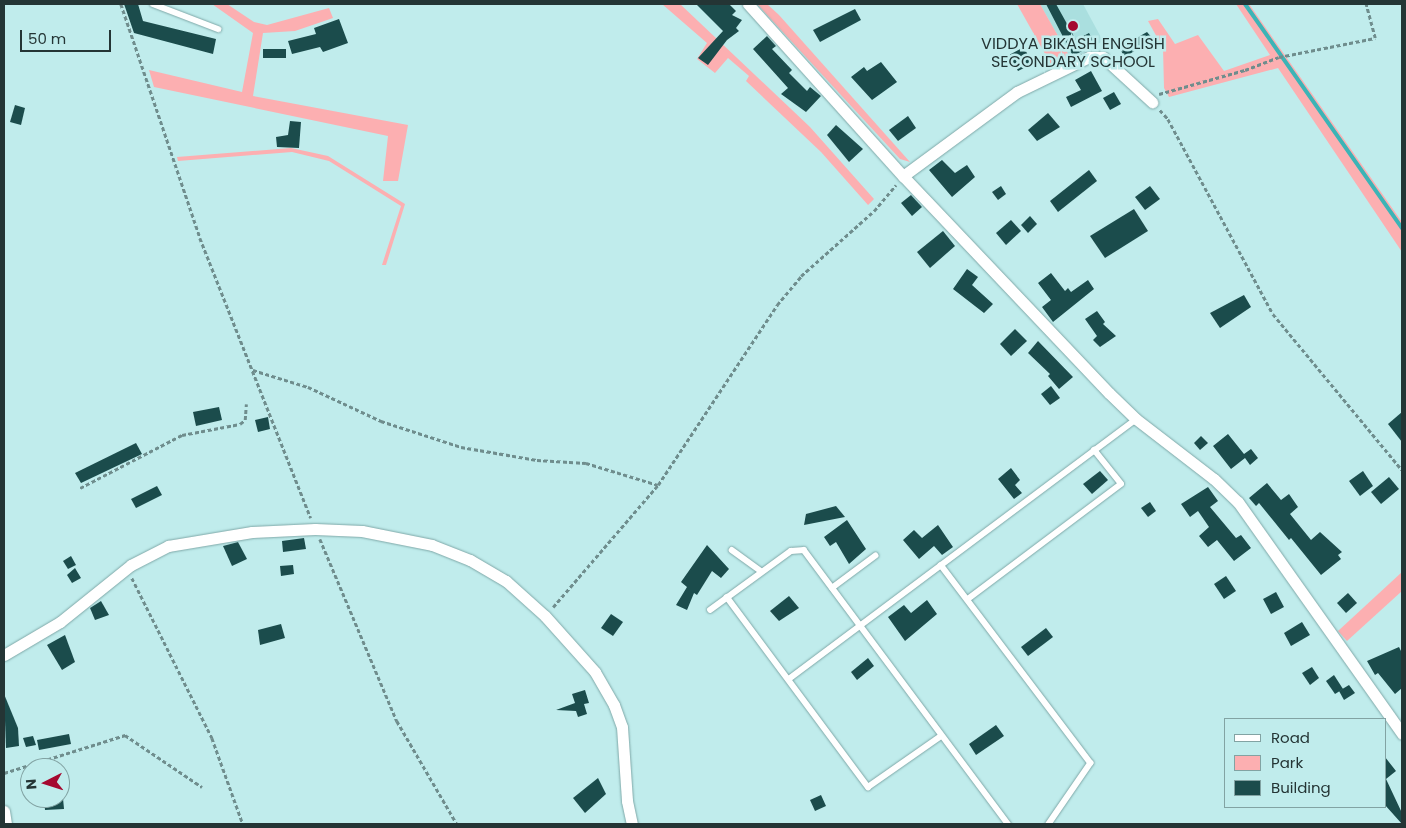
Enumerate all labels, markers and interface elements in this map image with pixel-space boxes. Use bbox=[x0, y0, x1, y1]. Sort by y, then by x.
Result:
scale bar bbox=[22, 20, 114, 52]
marker: VIDDYA BIKASH ENGLISH SECONDARY SCHOOL bbox=[1067, 20, 1079, 32]
text: 50 m bbox=[28, 28, 66, 49]
place label: VIDDYA BIKASH ENGLISH SECONDARY SCHOOL bbox=[981, 34, 1165, 72]
legend bbox=[1224, 718, 1386, 808]
text: Road bbox=[1271, 727, 1310, 748]
text: Park bbox=[1271, 752, 1303, 773]
north arrow bbox=[20, 758, 70, 808]
text: Building bbox=[1271, 777, 1331, 798]
text: N bbox=[21, 778, 41, 790]

